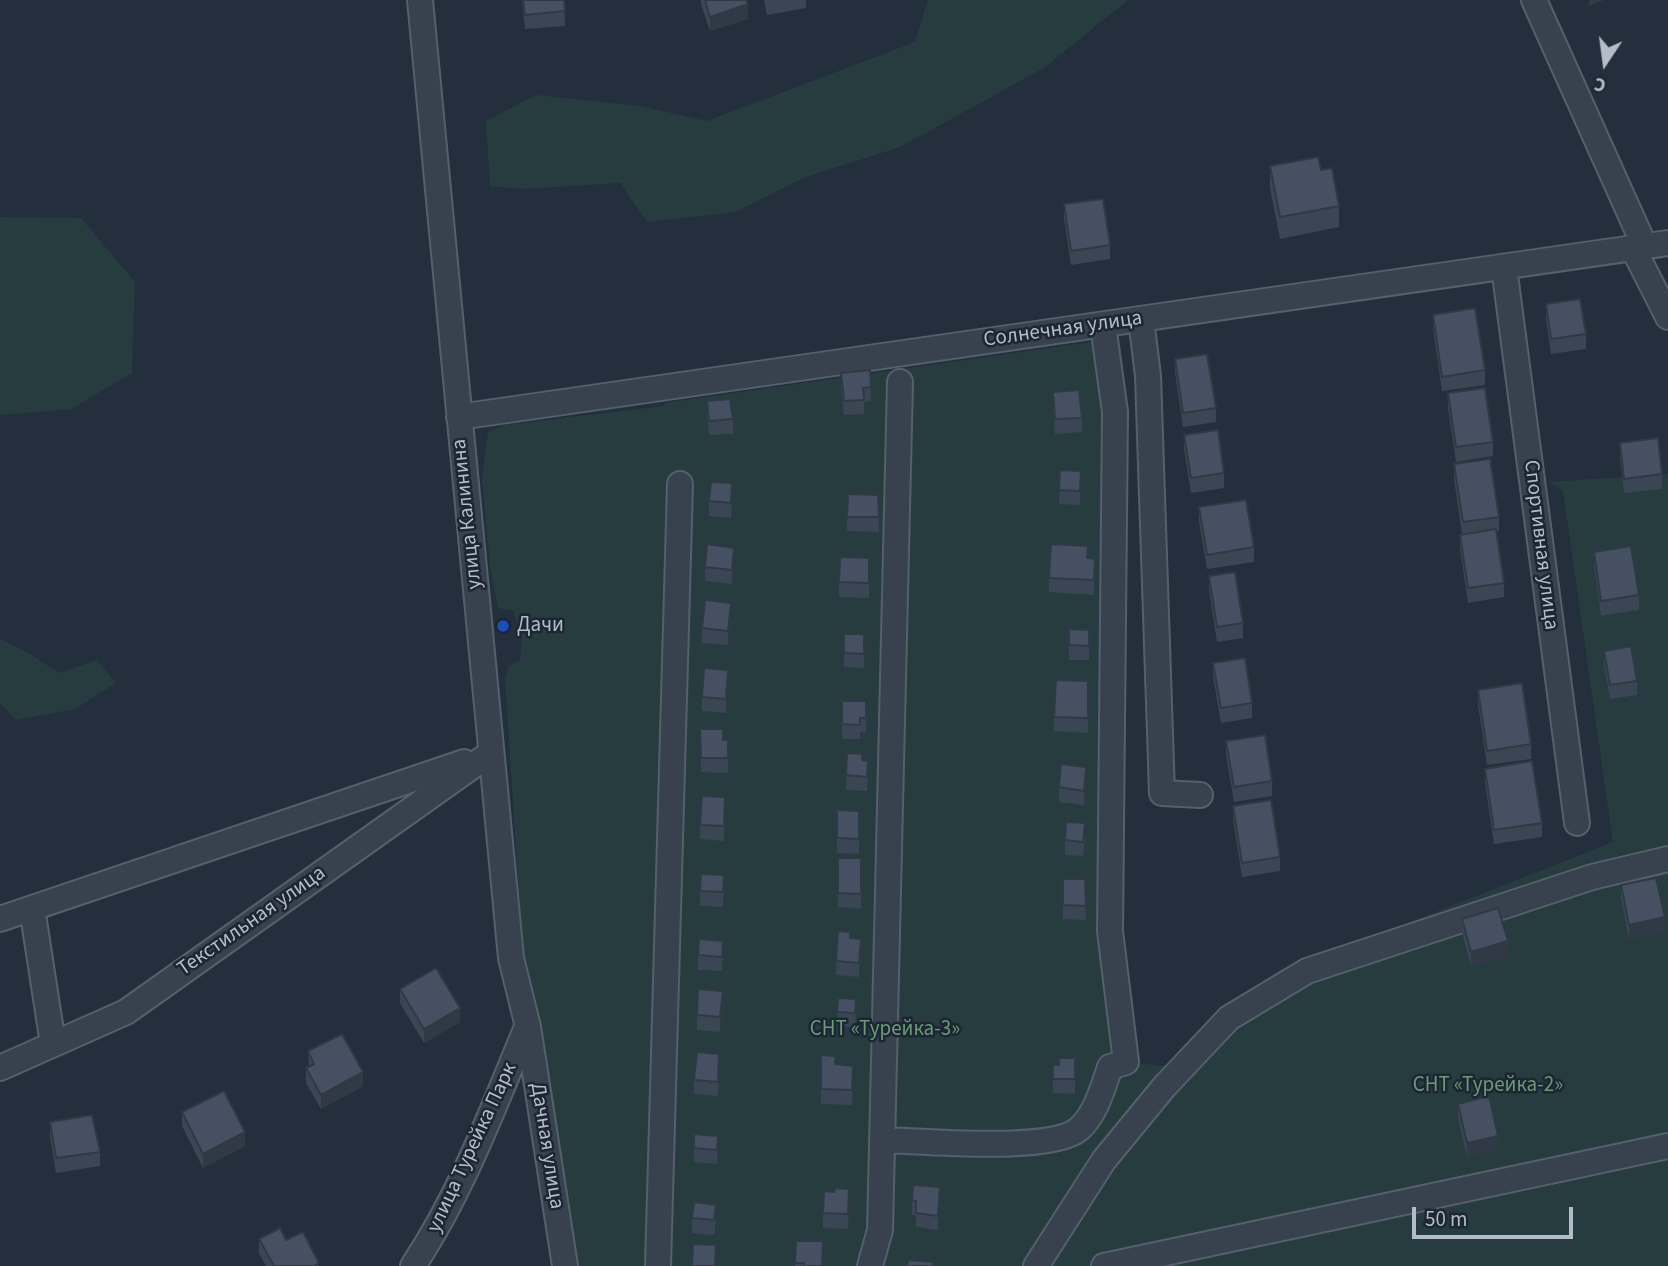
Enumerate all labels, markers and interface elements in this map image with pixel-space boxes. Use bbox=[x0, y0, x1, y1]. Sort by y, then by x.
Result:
north arrow bbox=[1570, 28, 1640, 98]
text: С bbox=[1592, 70, 1609, 98]
street label: Солнечная улица bbox=[982, 306, 1144, 354]
street label: улица Калинина bbox=[448, 438, 488, 590]
street label: Спортивная улица bbox=[1517, 459, 1563, 631]
place label: Дачи bbox=[517, 613, 564, 639]
marker: Дачи bbox=[495, 618, 511, 634]
street label: Текстильная улица bbox=[173, 861, 331, 983]
park label: СНТ «Турейка-3» bbox=[810, 1017, 960, 1043]
street label: улица Турейка Парк bbox=[423, 1059, 523, 1237]
park label: СНТ «Турейка-2» bbox=[1413, 1073, 1563, 1099]
street label: Дачная улица bbox=[524, 1081, 568, 1211]
scale bar bbox=[1416, 1192, 1577, 1236]
text: 50 m bbox=[1425, 1204, 1467, 1234]

